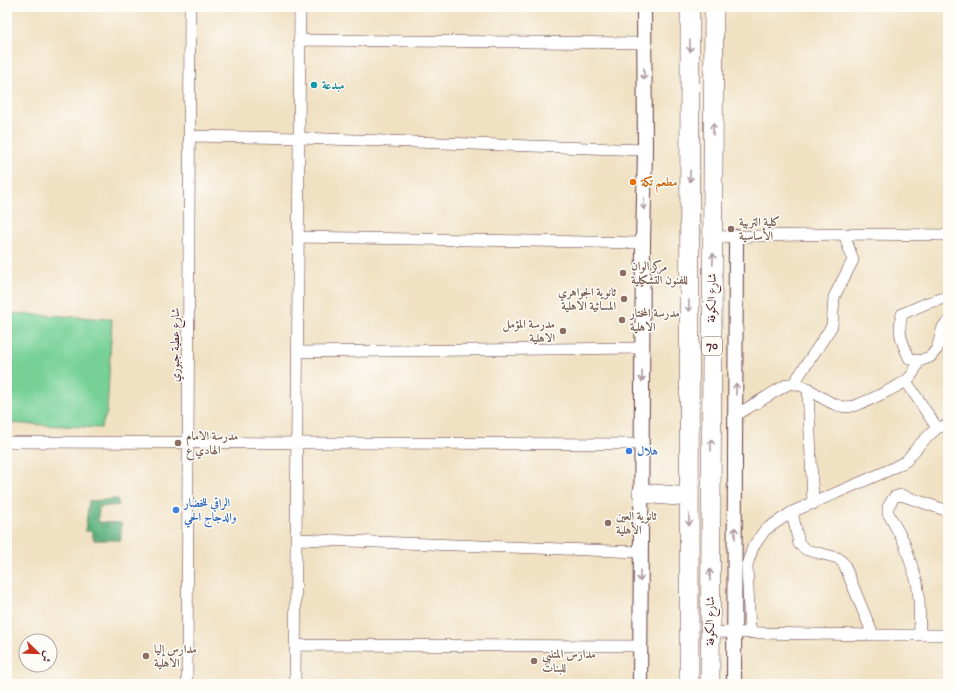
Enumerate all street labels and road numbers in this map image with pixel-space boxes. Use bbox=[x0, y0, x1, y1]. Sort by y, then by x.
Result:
street label: شارع الكوفة bbox=[704, 273, 723, 323]
street label: شارع عطية جبوري bbox=[168, 307, 186, 382]
road number: 70 bbox=[702, 337, 722, 355]
street label: شارع الكوفة bbox=[703, 596, 721, 646]

